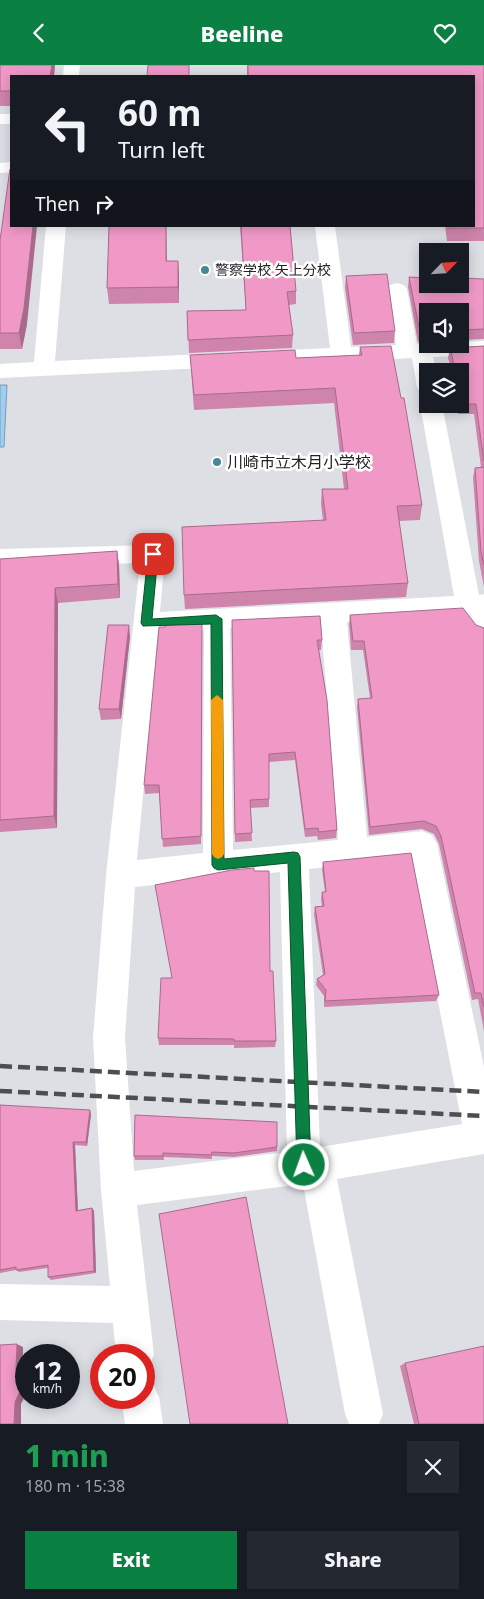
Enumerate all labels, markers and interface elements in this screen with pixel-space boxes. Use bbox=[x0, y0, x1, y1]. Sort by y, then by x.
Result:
text: Beeline bbox=[201, 18, 283, 48]
icon: back bbox=[25, 19, 53, 47]
icon: heart bbox=[431, 19, 459, 47]
text: 60 m bbox=[118, 89, 201, 136]
icon: left bbox=[35, 95, 100, 160]
text: Turn left bbox=[118, 134, 205, 164]
icon: right bbox=[90, 190, 118, 218]
text: Then bbox=[35, 191, 80, 217]
north arrow bbox=[419, 243, 469, 293]
map controls bbox=[419, 243, 469, 413]
place label: 警察学校 矢上分校 bbox=[215, 260, 331, 279]
marker: 警察学校 矢上分校 bbox=[199, 264, 211, 276]
button: sound bbox=[419, 303, 469, 353]
button: layers bbox=[419, 363, 469, 413]
place label: 川崎市立木月小学校 bbox=[227, 451, 371, 473]
marker: 川崎市立木月小学校 bbox=[211, 456, 223, 468]
pin bbox=[132, 533, 174, 575]
icon: arrive bbox=[139, 540, 167, 568]
position arrow bbox=[277, 1138, 329, 1190]
speed limit sign: 20 bbox=[90, 1344, 155, 1409]
text: 12 bbox=[33, 1353, 62, 1387]
text: km/h bbox=[33, 1380, 62, 1397]
text: 1 min bbox=[25, 1435, 109, 1476]
button: close bbox=[407, 1441, 459, 1493]
text: 180 m · 15:38 bbox=[25, 1475, 125, 1497]
button: Exit bbox=[25, 1531, 237, 1589]
button: Share bbox=[247, 1531, 459, 1589]

